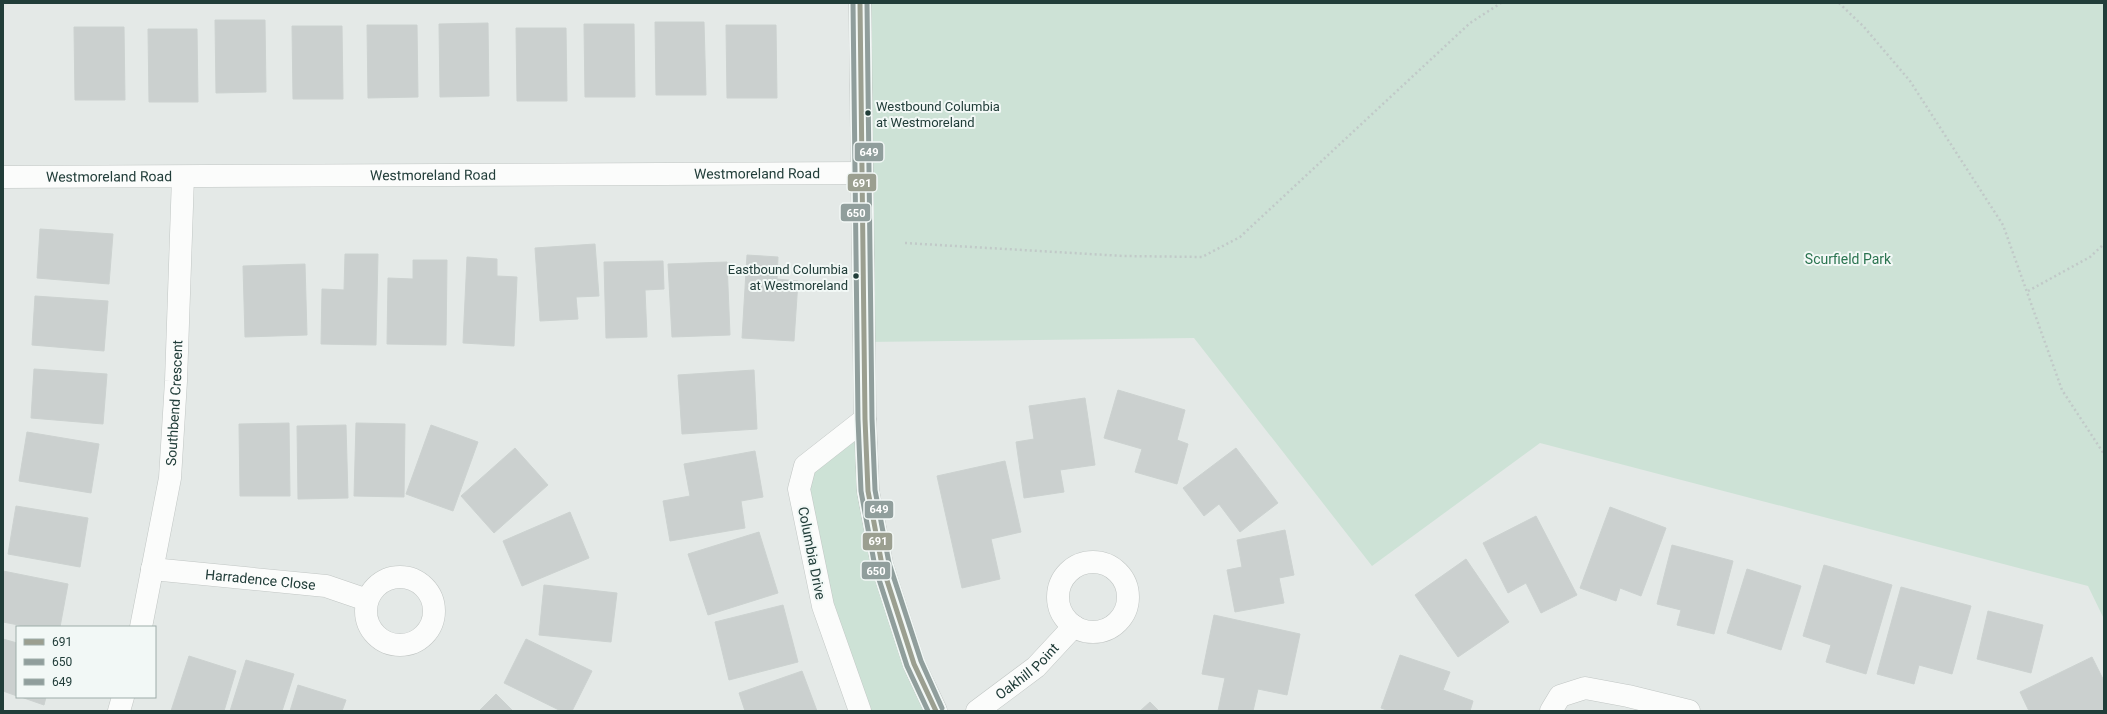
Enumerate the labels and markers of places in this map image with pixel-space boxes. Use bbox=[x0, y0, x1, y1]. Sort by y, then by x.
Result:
place label: Westbound Columbia at Westmoreland bbox=[876, 99, 1000, 130]
marker: Westbound Columbia at Westmoreland bbox=[863, 108, 873, 118]
place label: Eastbound Columbia at Westmoreland bbox=[728, 262, 848, 293]
marker: Eastbound Columbia at Westmoreland bbox=[851, 271, 861, 281]

